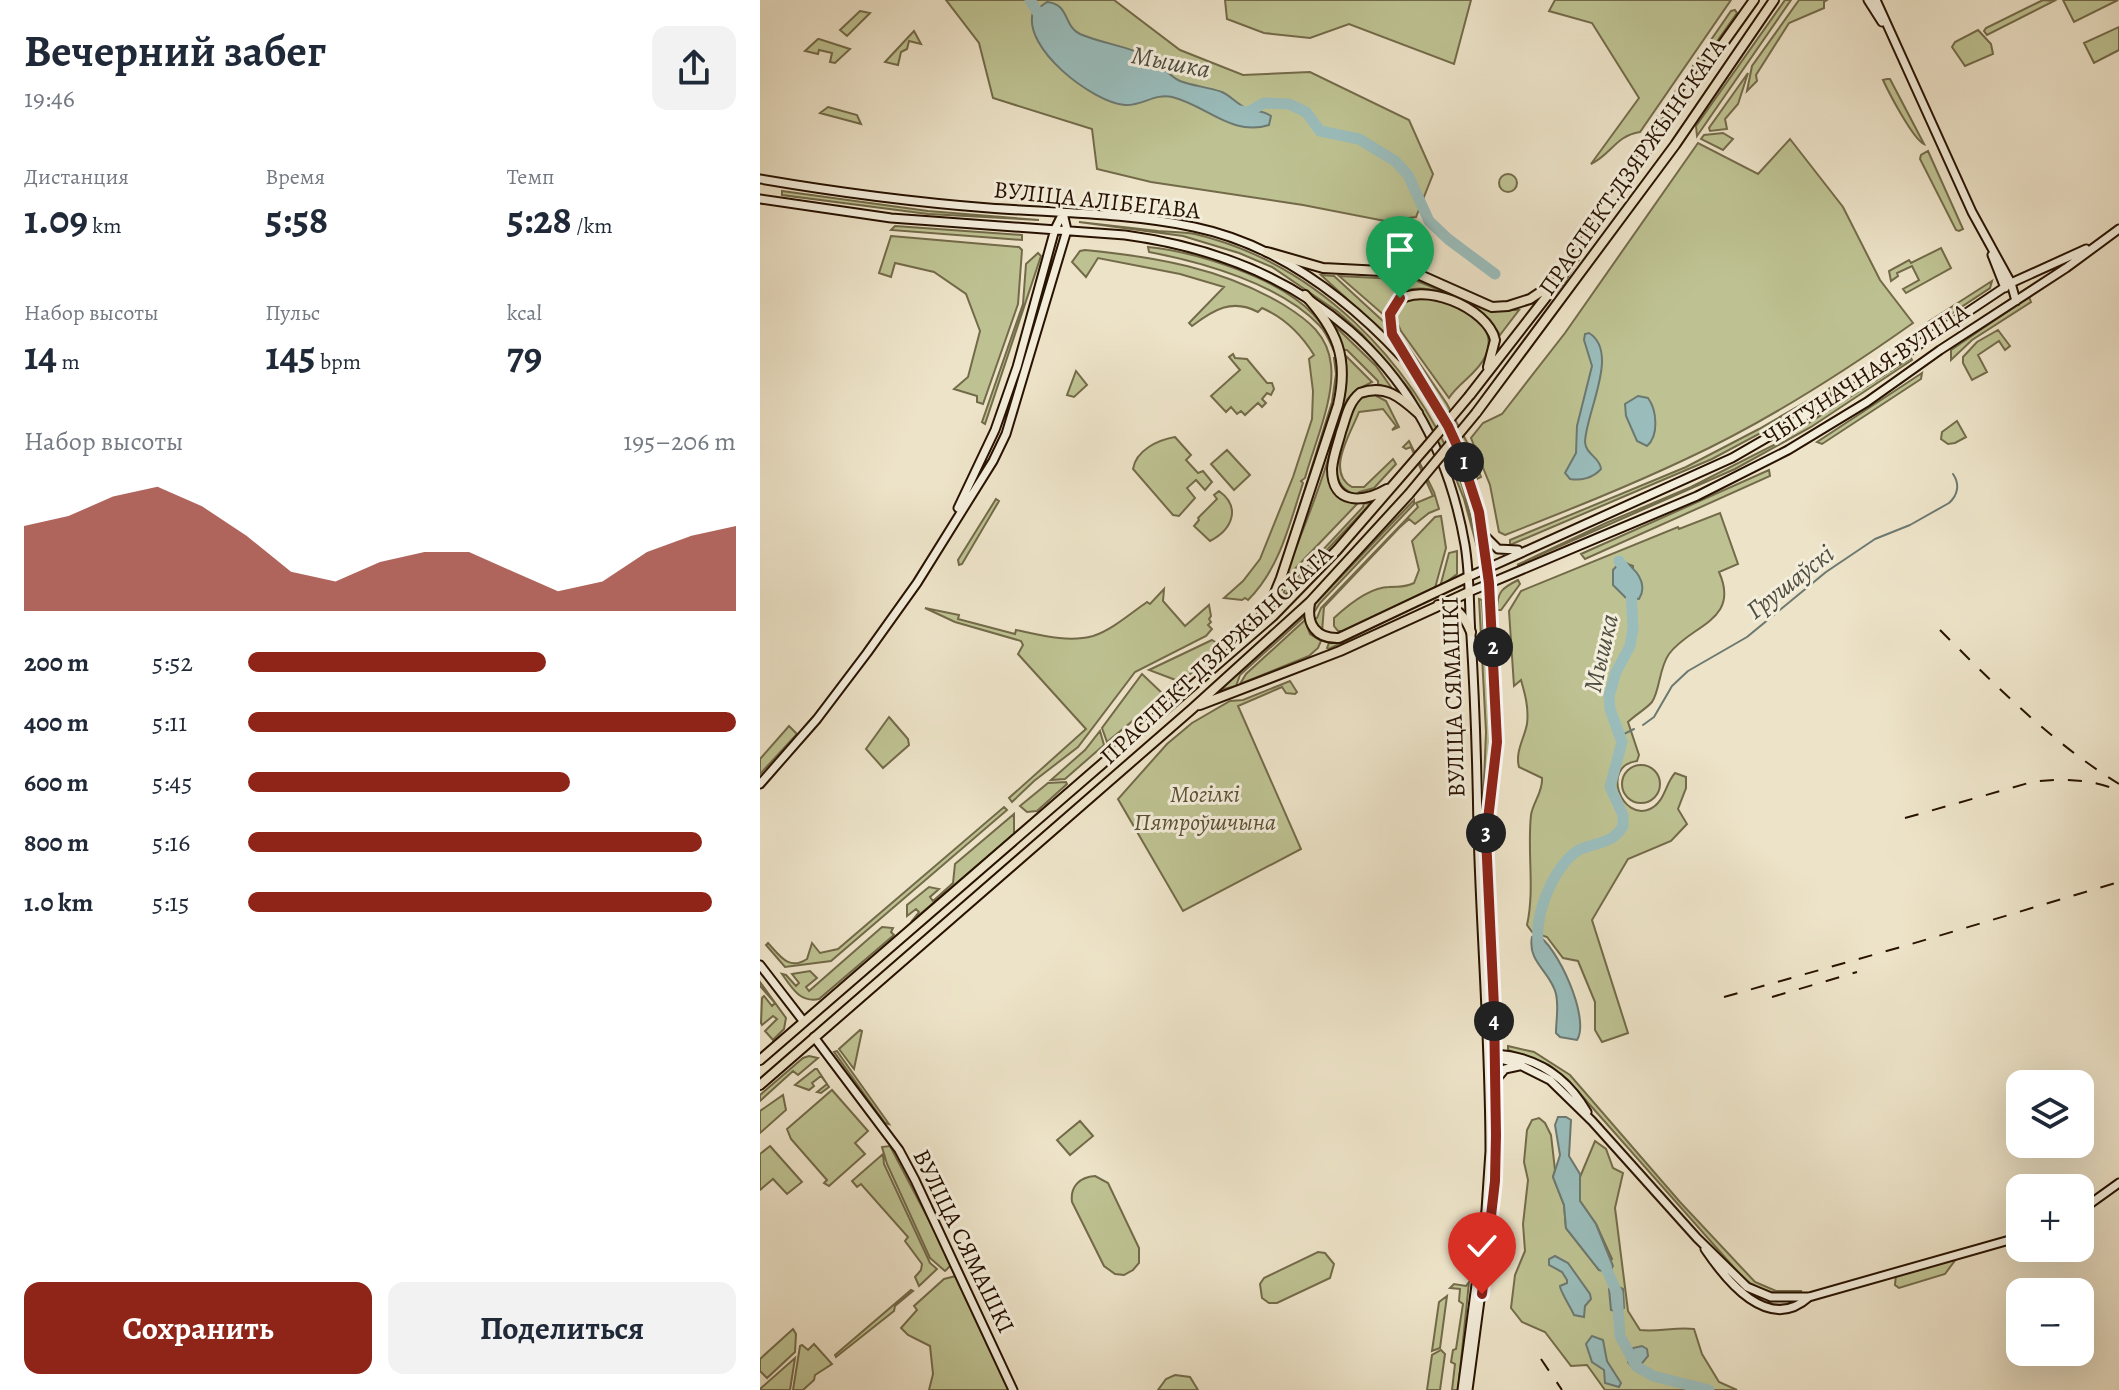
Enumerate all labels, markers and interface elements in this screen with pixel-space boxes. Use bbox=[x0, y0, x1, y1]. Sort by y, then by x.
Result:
text: Вечерний забег bbox=[24, 21, 326, 81]
button: share bbox=[652, 26, 736, 110]
street label: ПРАСПЕКТ ДЗЯРЖЫНСКАГА bbox=[1531, 31, 1734, 302]
water label: Мышка bbox=[1129, 37, 1213, 87]
text: 19:46 bbox=[24, 81, 75, 116]
text: Дистанция bbox=[24, 162, 129, 192]
text: Время bbox=[265, 162, 325, 192]
text: Темп bbox=[507, 162, 555, 192]
street label: ВУЛІЦА АЛІБЕГАВА bbox=[992, 173, 1203, 227]
text: 1.09 bbox=[24, 192, 88, 247]
text: 5:58 bbox=[265, 192, 328, 247]
text: 5:28 bbox=[507, 192, 572, 247]
text: km bbox=[88, 211, 122, 241]
text: /km bbox=[572, 211, 613, 241]
pin bbox=[1366, 216, 1434, 298]
icon: arrive bbox=[1378, 228, 1422, 272]
street label: ЧЫГУНАЧНАЯ ВУЛІЦА bbox=[1757, 295, 1976, 452]
text: Набор высоты bbox=[24, 298, 159, 328]
text: Пульс bbox=[265, 298, 320, 328]
text: kcal bbox=[507, 298, 542, 328]
text: 14 bbox=[24, 328, 57, 383]
text: 145 bbox=[265, 328, 316, 383]
text: 79 bbox=[507, 328, 542, 383]
text: m bbox=[57, 347, 80, 377]
text: bpm bbox=[316, 347, 361, 377]
text: Набор высоты bbox=[24, 424, 183, 459]
text: 195–206 m bbox=[623, 424, 736, 459]
pin: 1 bbox=[1444, 442, 1484, 482]
text: 1 bbox=[1460, 447, 1468, 477]
water label: Грушаўскі bbox=[1739, 537, 1841, 627]
street label: ПРАСПЕКТ ДЗЯРЖЫНСКАГА bbox=[1093, 538, 1340, 771]
street label: ВУЛІЦА СЯМАШКІ bbox=[1434, 596, 1472, 798]
water label: Мышка bbox=[1575, 610, 1627, 696]
pin: 2 bbox=[1473, 627, 1513, 667]
text: 2 bbox=[1488, 632, 1498, 662]
text: 200 m bbox=[24, 645, 89, 680]
text: 5:52 bbox=[152, 645, 193, 680]
text: 400 m bbox=[24, 705, 89, 740]
text: 5:11 bbox=[152, 705, 187, 740]
text: 600 m bbox=[24, 765, 89, 800]
text: 5:45 bbox=[152, 765, 192, 800]
park label: Могілкі Пятроўшчына bbox=[1134, 778, 1276, 838]
pin: 3 bbox=[1466, 813, 1506, 853]
text: 3 bbox=[1481, 818, 1491, 848]
text: 800 m bbox=[24, 825, 89, 860]
text: 5:16 bbox=[152, 825, 190, 860]
text: 1.0 km bbox=[24, 885, 93, 920]
text: 5:15 bbox=[152, 885, 189, 920]
pin: 4 bbox=[1474, 1001, 1514, 1041]
text: 4 bbox=[1489, 1006, 1499, 1036]
map controls bbox=[2006, 1070, 2094, 1366]
button: layers bbox=[2006, 1070, 2094, 1158]
street label: ВУЛІЦА СЯМАШКІ bbox=[906, 1144, 1022, 1338]
button: + bbox=[2006, 1174, 2094, 1262]
pin bbox=[1448, 1212, 1516, 1294]
icon: check bbox=[1460, 1224, 1504, 1268]
button: − bbox=[2006, 1278, 2094, 1366]
button: Сохранить bbox=[24, 1282, 372, 1374]
button: Поделиться bbox=[388, 1282, 736, 1374]

